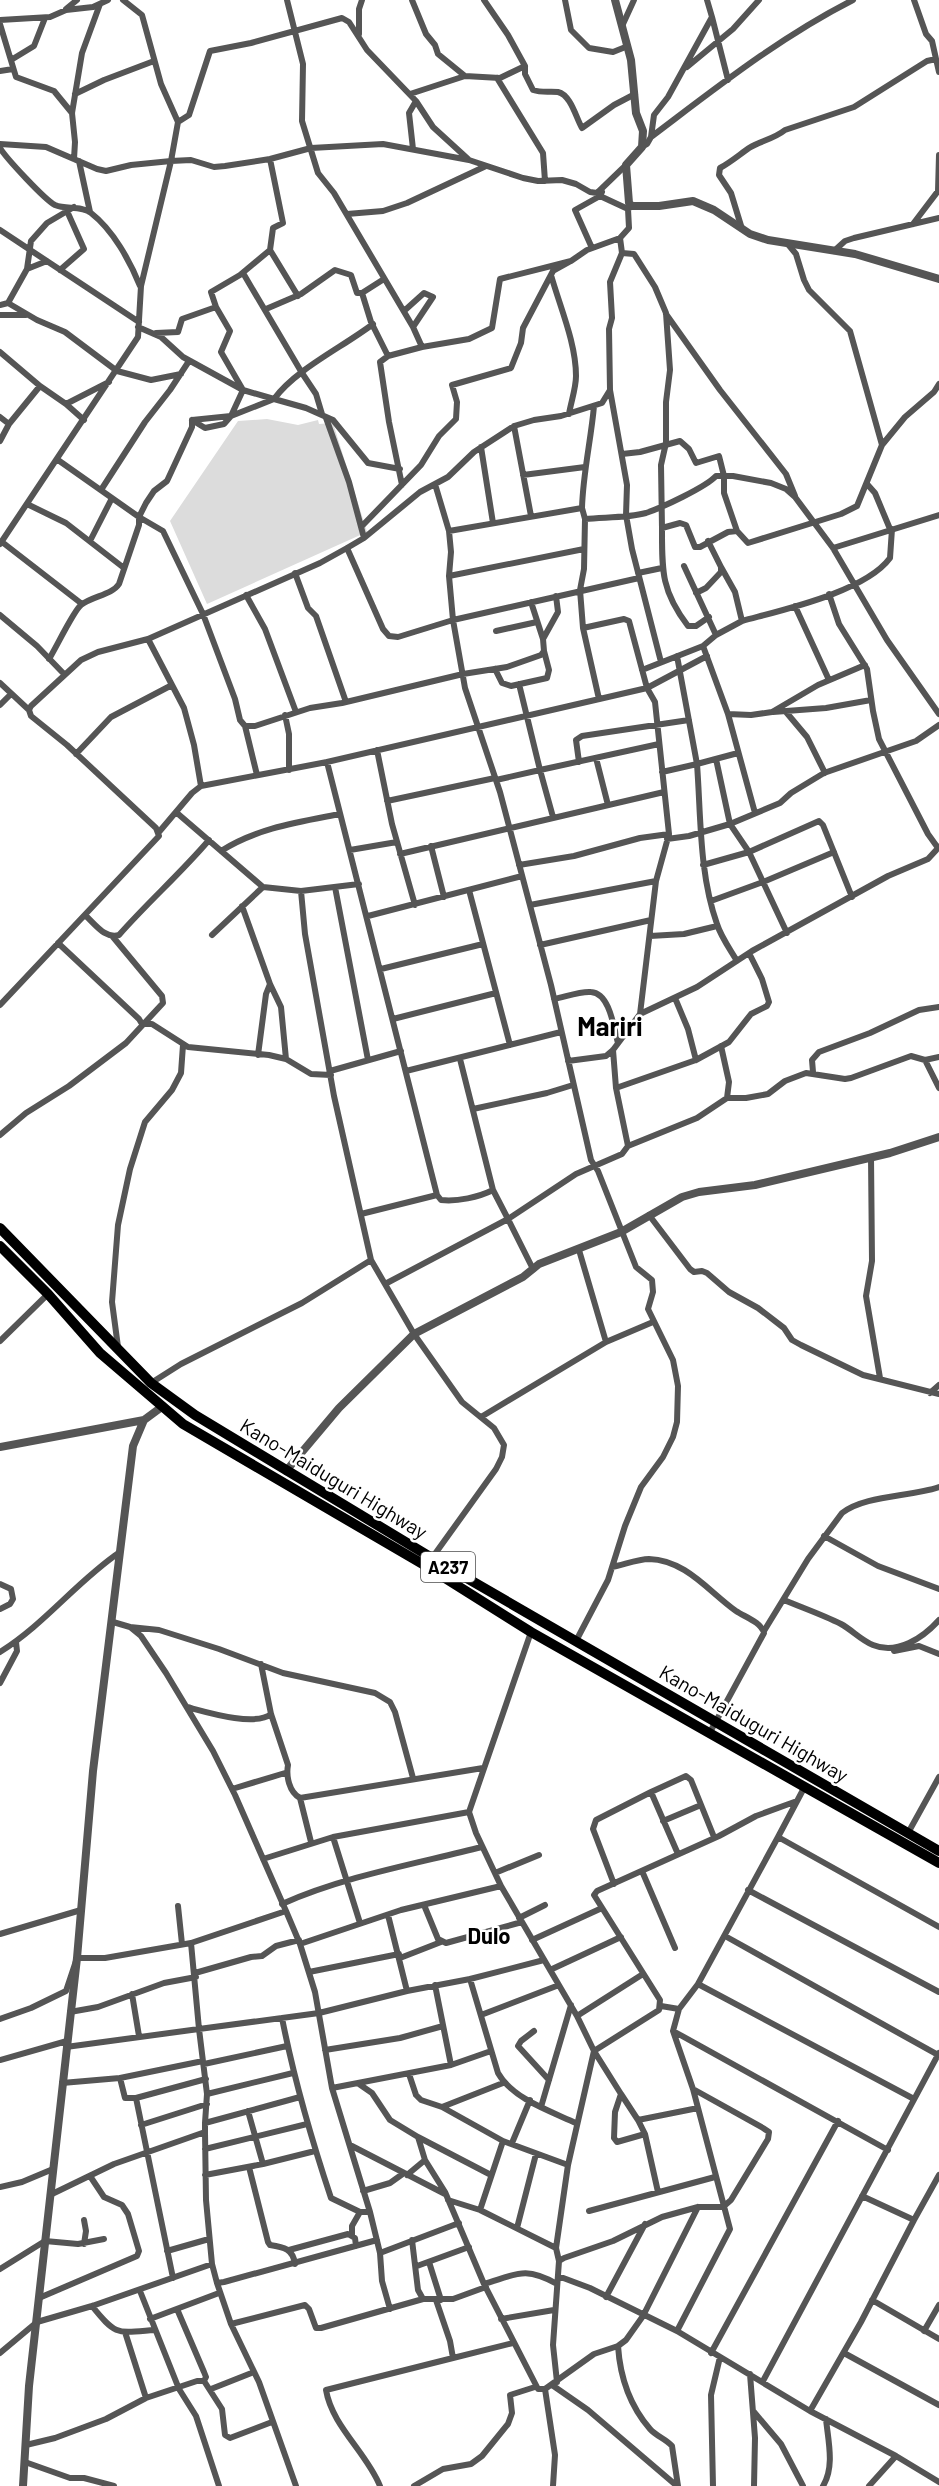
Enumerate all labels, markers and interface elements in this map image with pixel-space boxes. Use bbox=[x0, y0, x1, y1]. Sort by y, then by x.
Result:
district label: Mariri bbox=[577, 1010, 643, 1041]
street label: Kano-Maiduguri Highway bbox=[236, 1413, 432, 1543]
road number: A237 bbox=[421, 1552, 475, 1582]
street label: Kano-Maiduguri Highway bbox=[655, 1659, 853, 1787]
district label: Dulo bbox=[467, 1922, 511, 1948]

